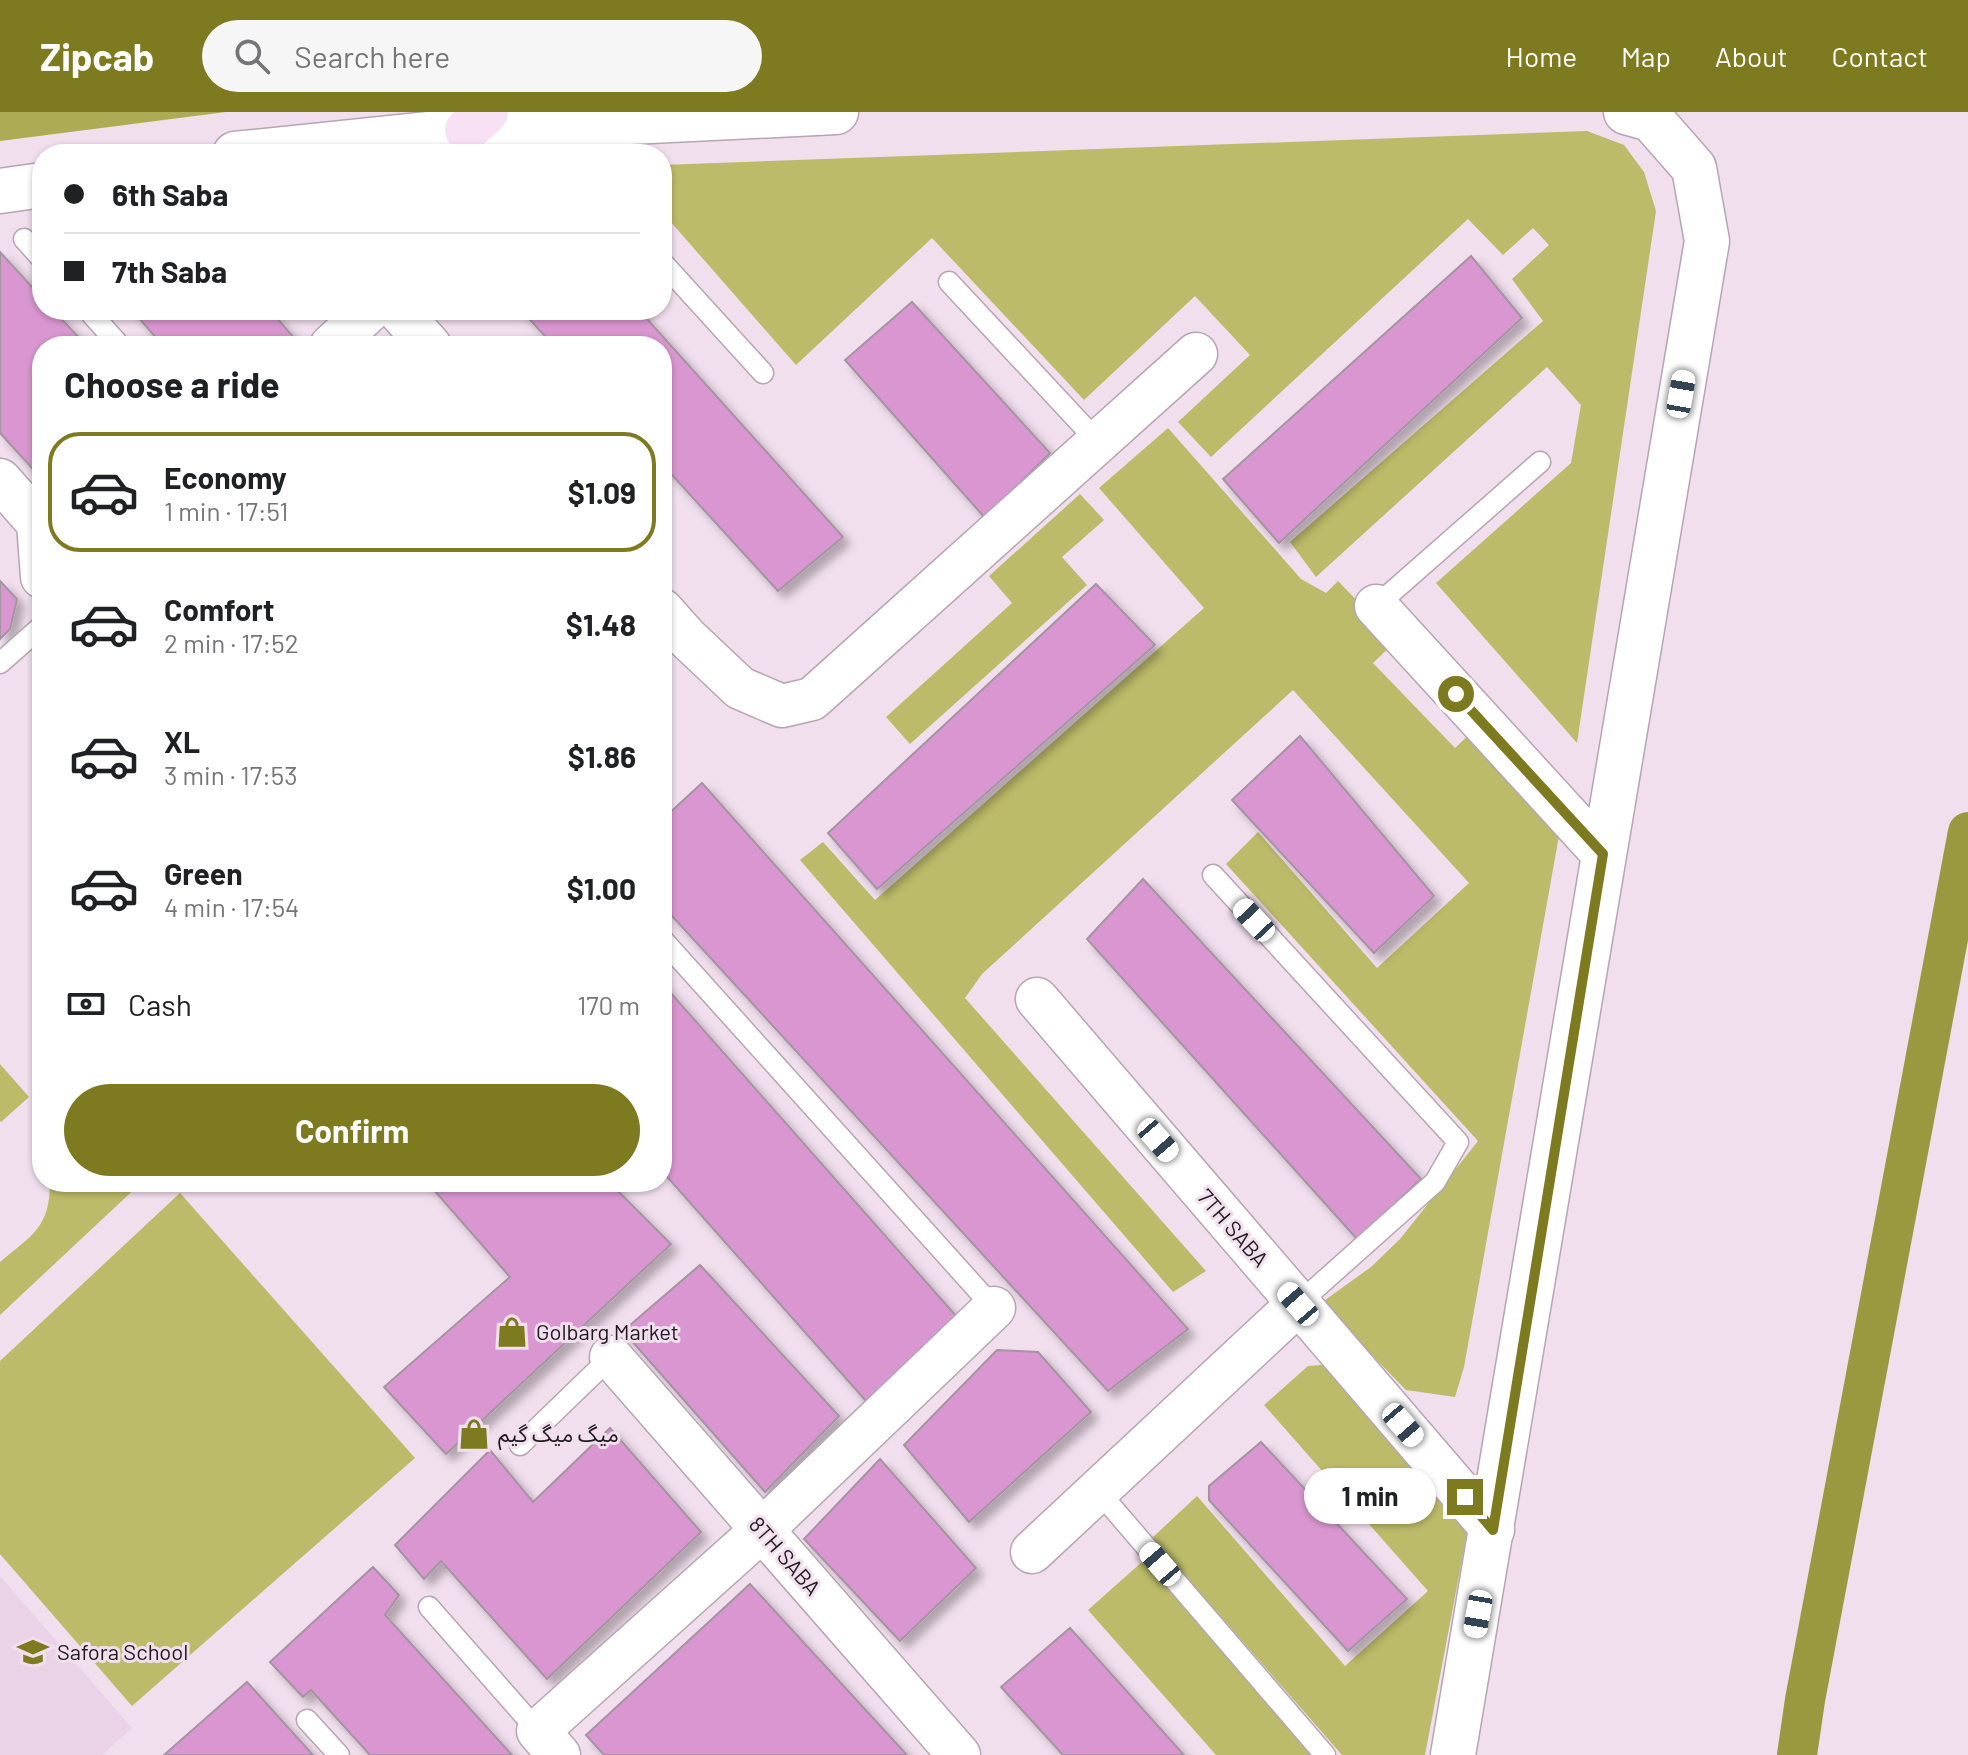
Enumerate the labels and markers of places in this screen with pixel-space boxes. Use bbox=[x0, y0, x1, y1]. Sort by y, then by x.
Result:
shop icon: Golbarg Market bbox=[495, 1315, 529, 1349]
place label: Golbarg Market bbox=[536, 1318, 679, 1344]
shop icon: میگ میگ گیم bbox=[457, 1417, 491, 1451]
place label: میگ میگ گیم bbox=[498, 1420, 619, 1451]
school or university icon: Safora School bbox=[16, 1635, 50, 1669]
place label: Safora School bbox=[57, 1638, 188, 1664]

